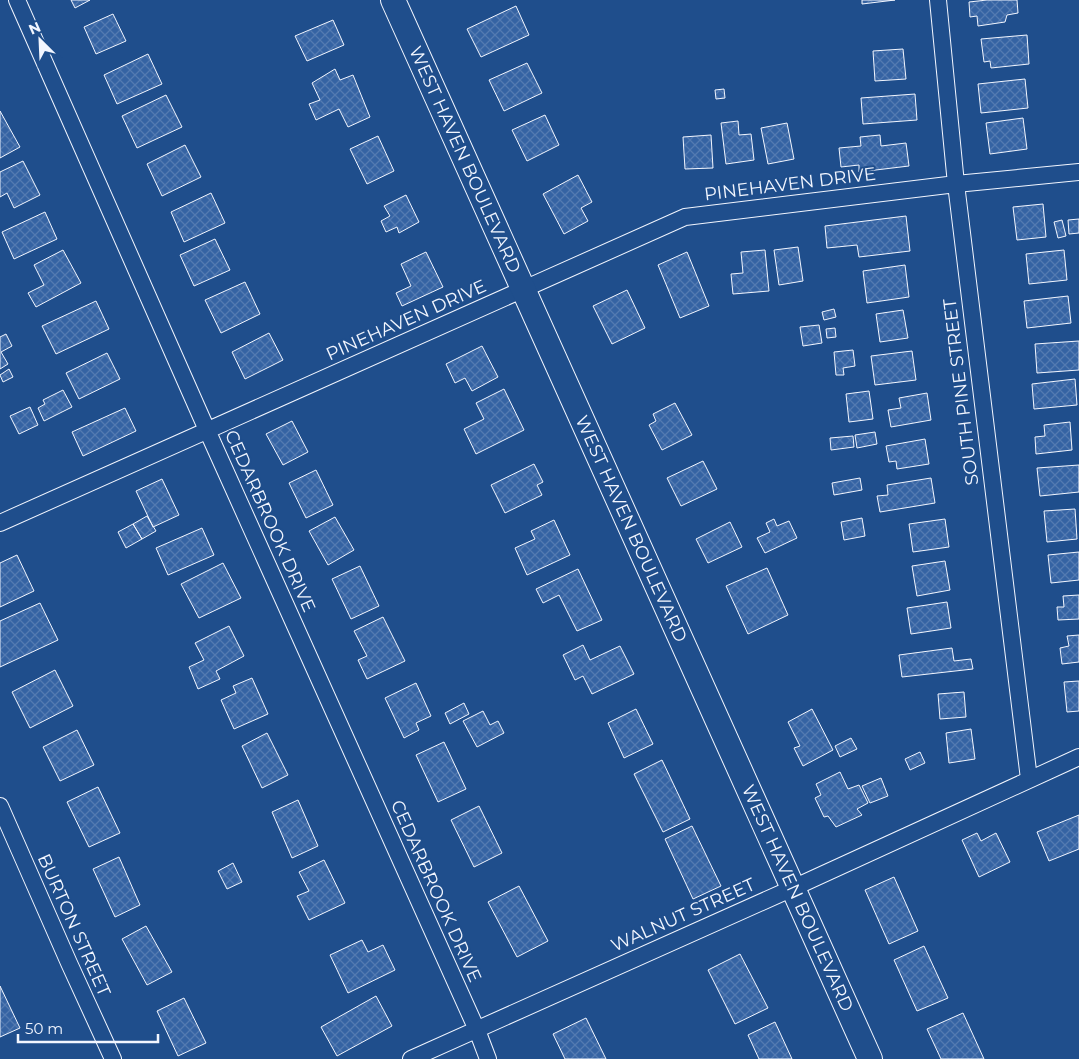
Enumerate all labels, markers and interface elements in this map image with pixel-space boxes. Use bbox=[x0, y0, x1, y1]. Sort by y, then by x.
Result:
north arrow bbox=[15, 15, 65, 65]
text: N bbox=[26, 18, 44, 39]
street label: WEST HAVEN BOULEVARD bbox=[404, 43, 526, 276]
street label: PINEHAVEN DRIVE bbox=[703, 163, 877, 205]
street label: PINEHAVEN DRIVE bbox=[323, 275, 489, 365]
street label: SOUTH PINE STREET bbox=[939, 297, 983, 487]
street label: WEST HAVEN BOULEVARD bbox=[571, 412, 692, 646]
street label: CEDARBROOK DRIVE bbox=[220, 426, 320, 616]
street label: WEST HAVEN BOULEVARD bbox=[737, 781, 858, 1015]
street label: CEDARBROOK DRIVE bbox=[386, 796, 486, 986]
street label: BURTON STREET bbox=[33, 850, 116, 1000]
street label: WALNUT STREET bbox=[608, 873, 759, 957]
scale bar bbox=[18, 1012, 158, 1044]
text: 50 m bbox=[25, 1019, 63, 1038]

